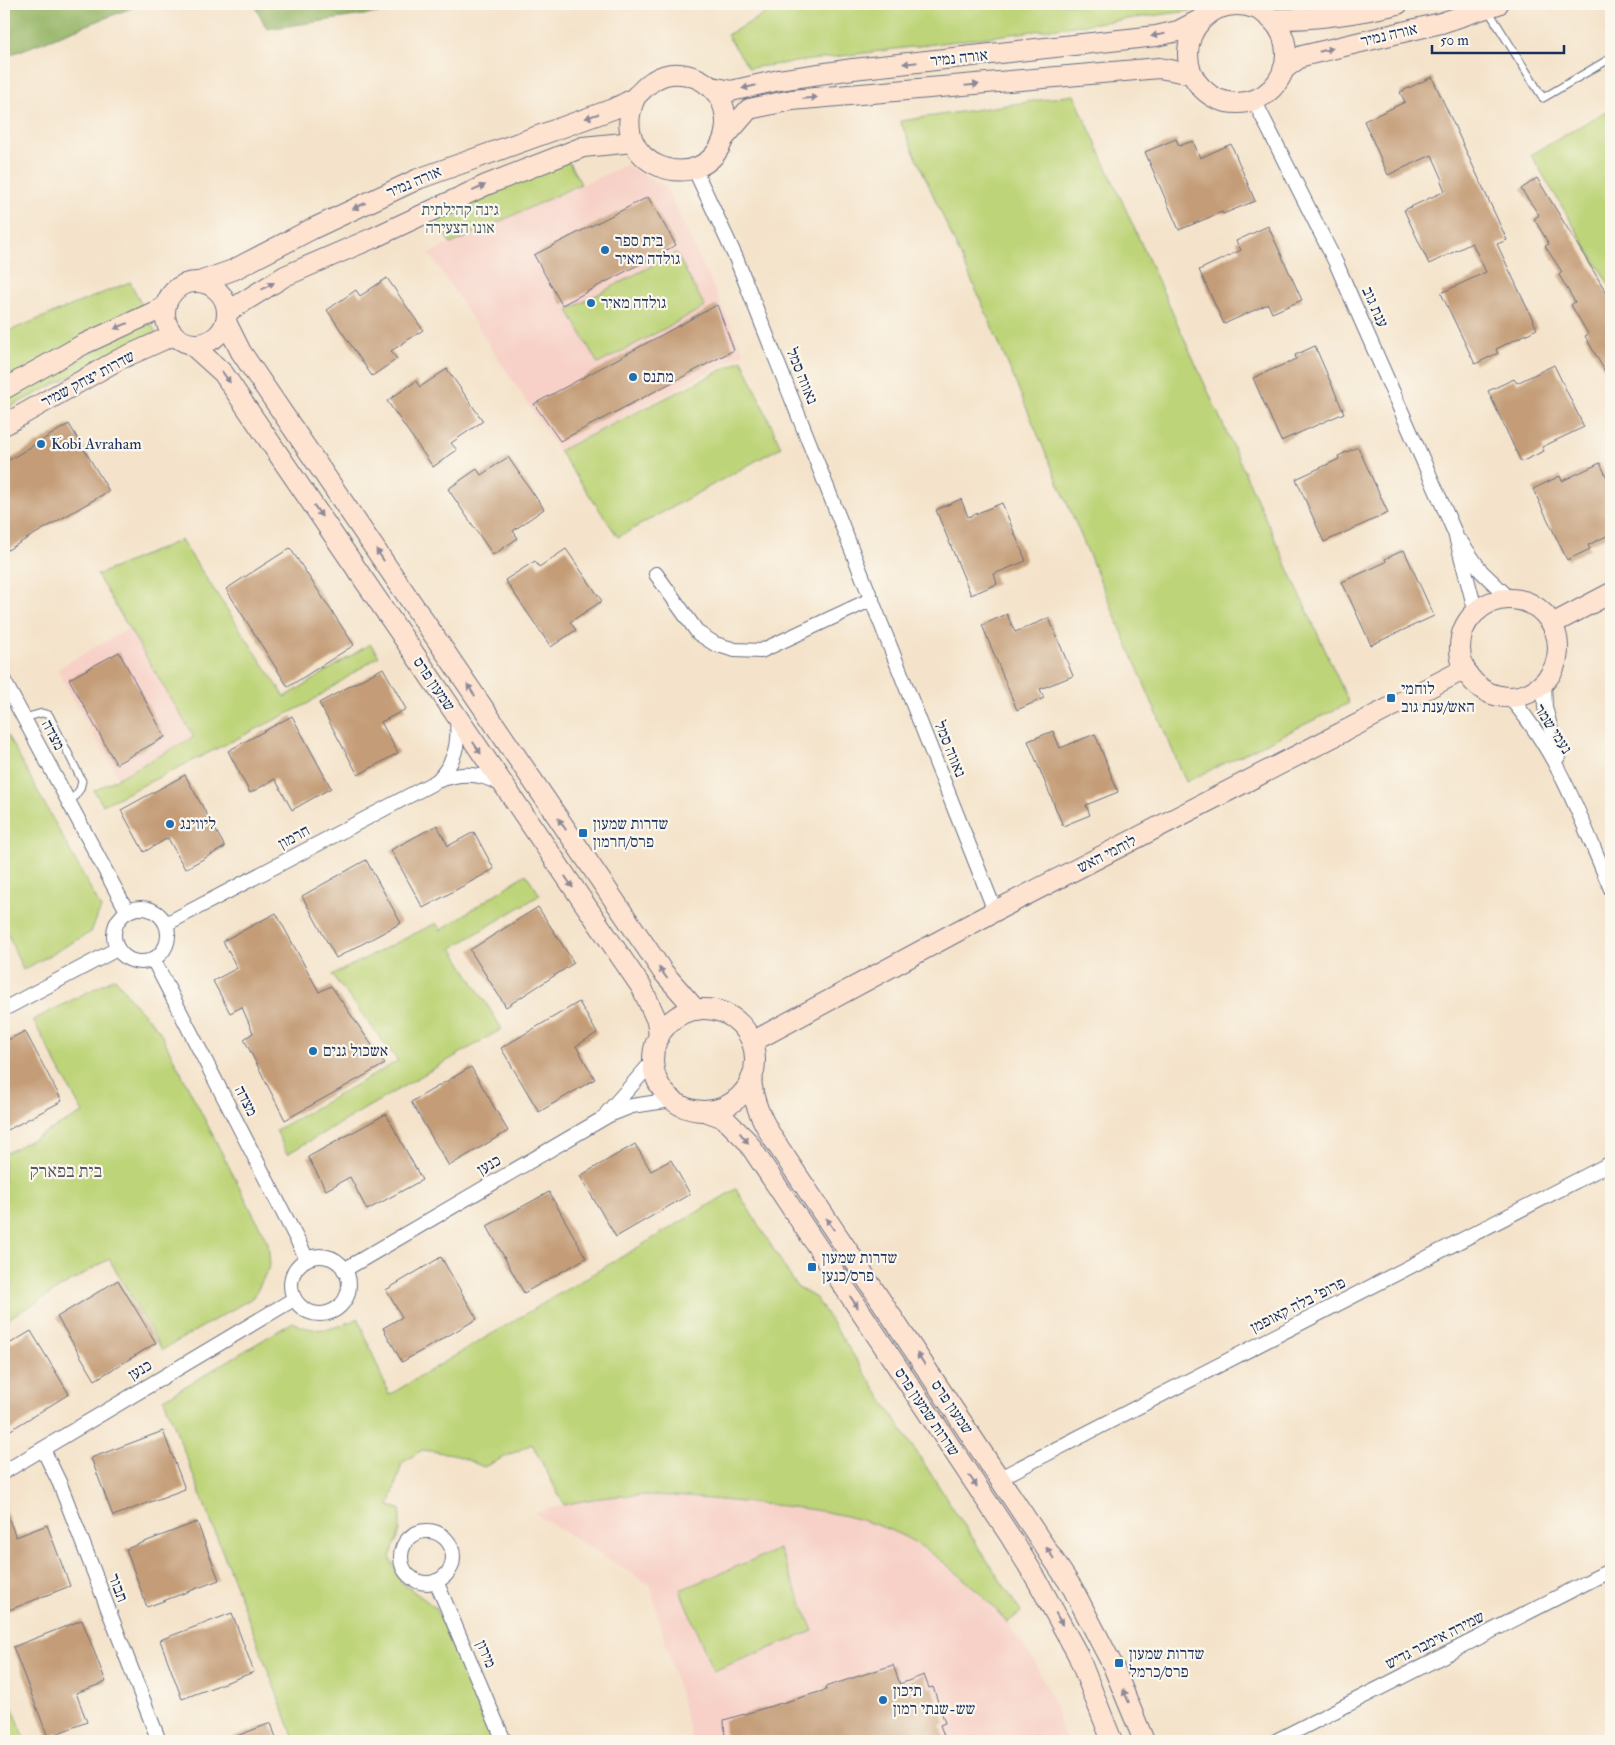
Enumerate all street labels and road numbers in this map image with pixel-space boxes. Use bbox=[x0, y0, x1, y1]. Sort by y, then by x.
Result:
street label: אורה נמיר bbox=[1359, 19, 1419, 51]
street label: אורה נמיר bbox=[929, 45, 989, 71]
street label: אורה נמיר bbox=[383, 161, 445, 203]
street label: ענת גוב bbox=[1357, 283, 1393, 331]
street label: נאווה סמל bbox=[782, 345, 822, 407]
street label: שדרות יצחק שמיר bbox=[38, 346, 139, 412]
street label: שמעון פרס bbox=[409, 653, 460, 715]
street label: נעמי שמר bbox=[1530, 700, 1576, 758]
street label: מצדה bbox=[37, 716, 69, 754]
street label: נאווה סמל bbox=[930, 718, 970, 780]
street label: חרמון bbox=[275, 820, 313, 854]
street label: לוחמי האש bbox=[1074, 830, 1140, 877]
street label: מצדה bbox=[230, 1082, 262, 1120]
street label: כנען bbox=[474, 1150, 504, 1180]
street label: פרופ' בלה קאופמן bbox=[1247, 1272, 1349, 1338]
street label: כנען bbox=[124, 1355, 156, 1385]
street label: שדרות שמעון פרס bbox=[890, 1364, 964, 1460]
street label: שמעון פרס bbox=[927, 1376, 978, 1438]
street label: תבור bbox=[104, 1571, 132, 1605]
street label: שמירה אימבר גדיש bbox=[1382, 1606, 1488, 1674]
street label: מירון bbox=[471, 1637, 501, 1671]

